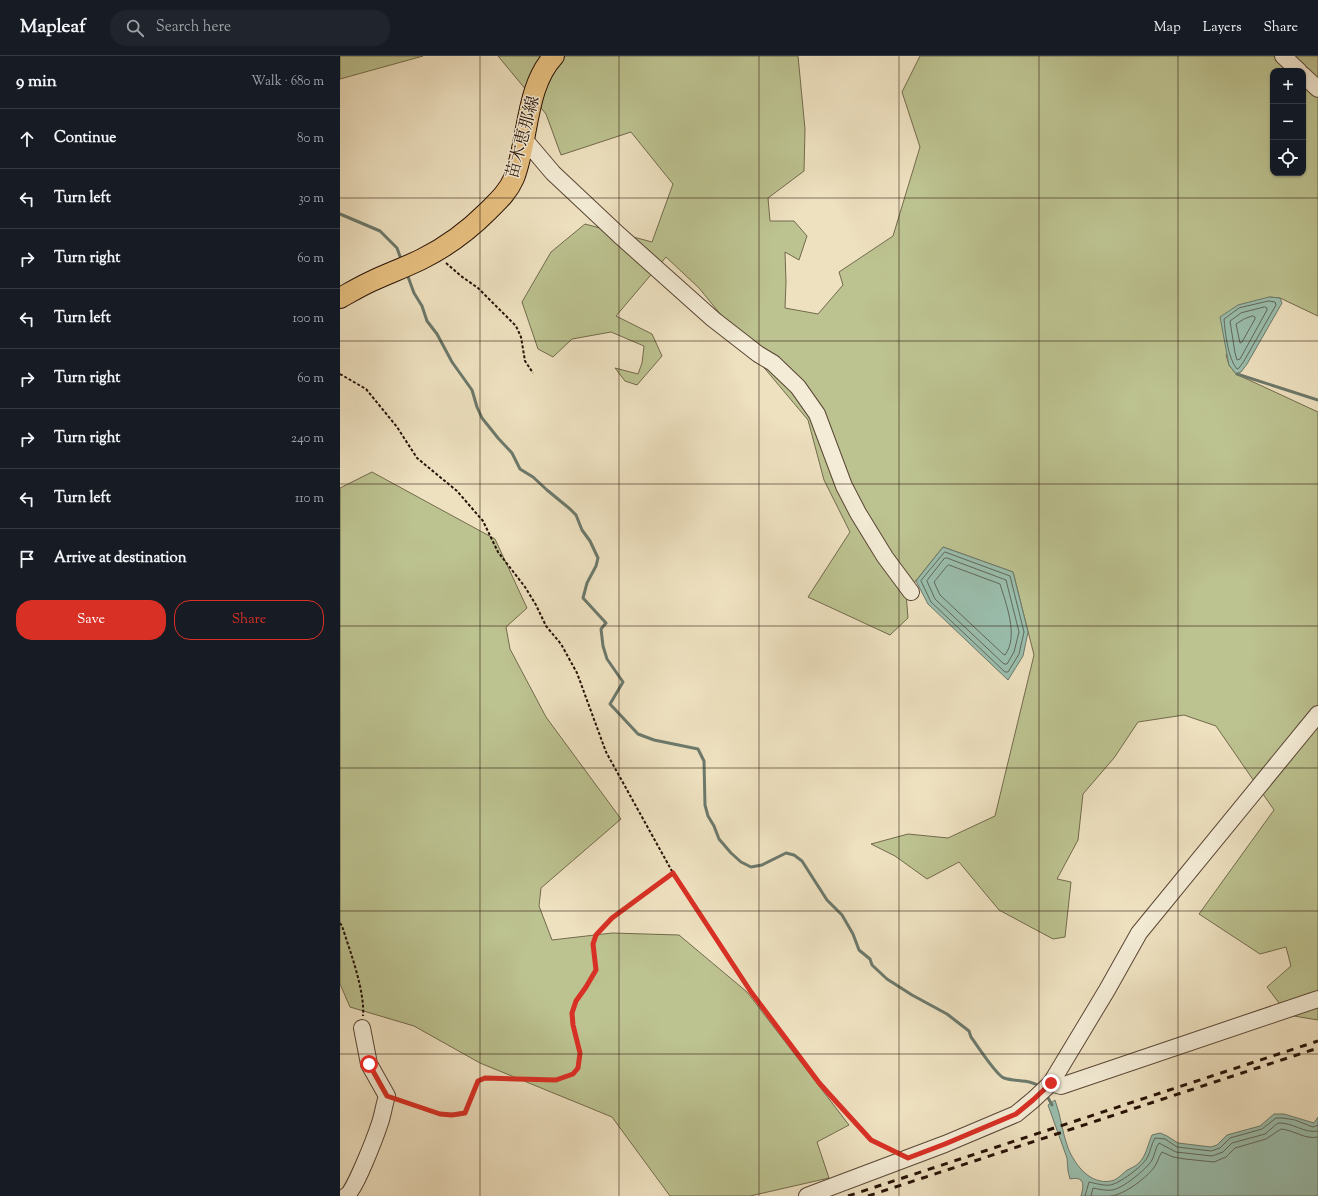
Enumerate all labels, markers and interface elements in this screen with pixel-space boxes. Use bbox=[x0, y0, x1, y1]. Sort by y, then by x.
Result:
search box bbox=[110, 10, 390, 46]
text: Mapleaf bbox=[20, 14, 86, 41]
icon: search bbox=[124, 17, 146, 39]
text: Search here bbox=[156, 17, 231, 38]
text: Map bbox=[1154, 18, 1181, 38]
text: Layers bbox=[1203, 18, 1241, 38]
text: Share bbox=[1263, 18, 1298, 38]
map controls bbox=[1270, 68, 1306, 176]
button: + bbox=[1270, 68, 1306, 104]
text: 9 min bbox=[16, 70, 57, 94]
text: Walk · 680 m bbox=[251, 73, 324, 91]
street label: 苗木恵那線 bbox=[501, 93, 547, 182]
button: − bbox=[1270, 104, 1306, 140]
icon: ahead bbox=[16, 128, 38, 150]
text: Continue bbox=[54, 128, 116, 149]
text: 80 m bbox=[297, 130, 324, 148]
button: locate bbox=[1270, 140, 1306, 176]
icon: left bbox=[16, 188, 38, 210]
text: Turn left bbox=[54, 188, 111, 209]
text: 30 m bbox=[298, 190, 324, 208]
icon: right bbox=[16, 248, 38, 270]
text: Turn right bbox=[54, 248, 120, 269]
text: 60 m bbox=[297, 250, 324, 268]
icon: left bbox=[16, 308, 38, 330]
text: Turn left bbox=[54, 308, 111, 329]
text: 100 m bbox=[292, 310, 324, 328]
icon: right bbox=[16, 368, 38, 390]
text: Turn right bbox=[54, 368, 120, 389]
text: 60 m bbox=[297, 370, 324, 388]
icon: right bbox=[16, 428, 38, 450]
text: Turn right bbox=[54, 428, 120, 449]
text: 240 m bbox=[291, 430, 324, 448]
icon: left bbox=[16, 488, 38, 510]
text: Turn left bbox=[54, 488, 111, 509]
text: 110 m bbox=[295, 490, 324, 508]
icon: arrive bbox=[16, 548, 38, 570]
text: Arrive at destination bbox=[54, 548, 187, 569]
button: Save bbox=[16, 600, 166, 640]
button: Share bbox=[174, 600, 324, 640]
route start bbox=[360, 1055, 378, 1073]
route end bbox=[1042, 1074, 1060, 1092]

